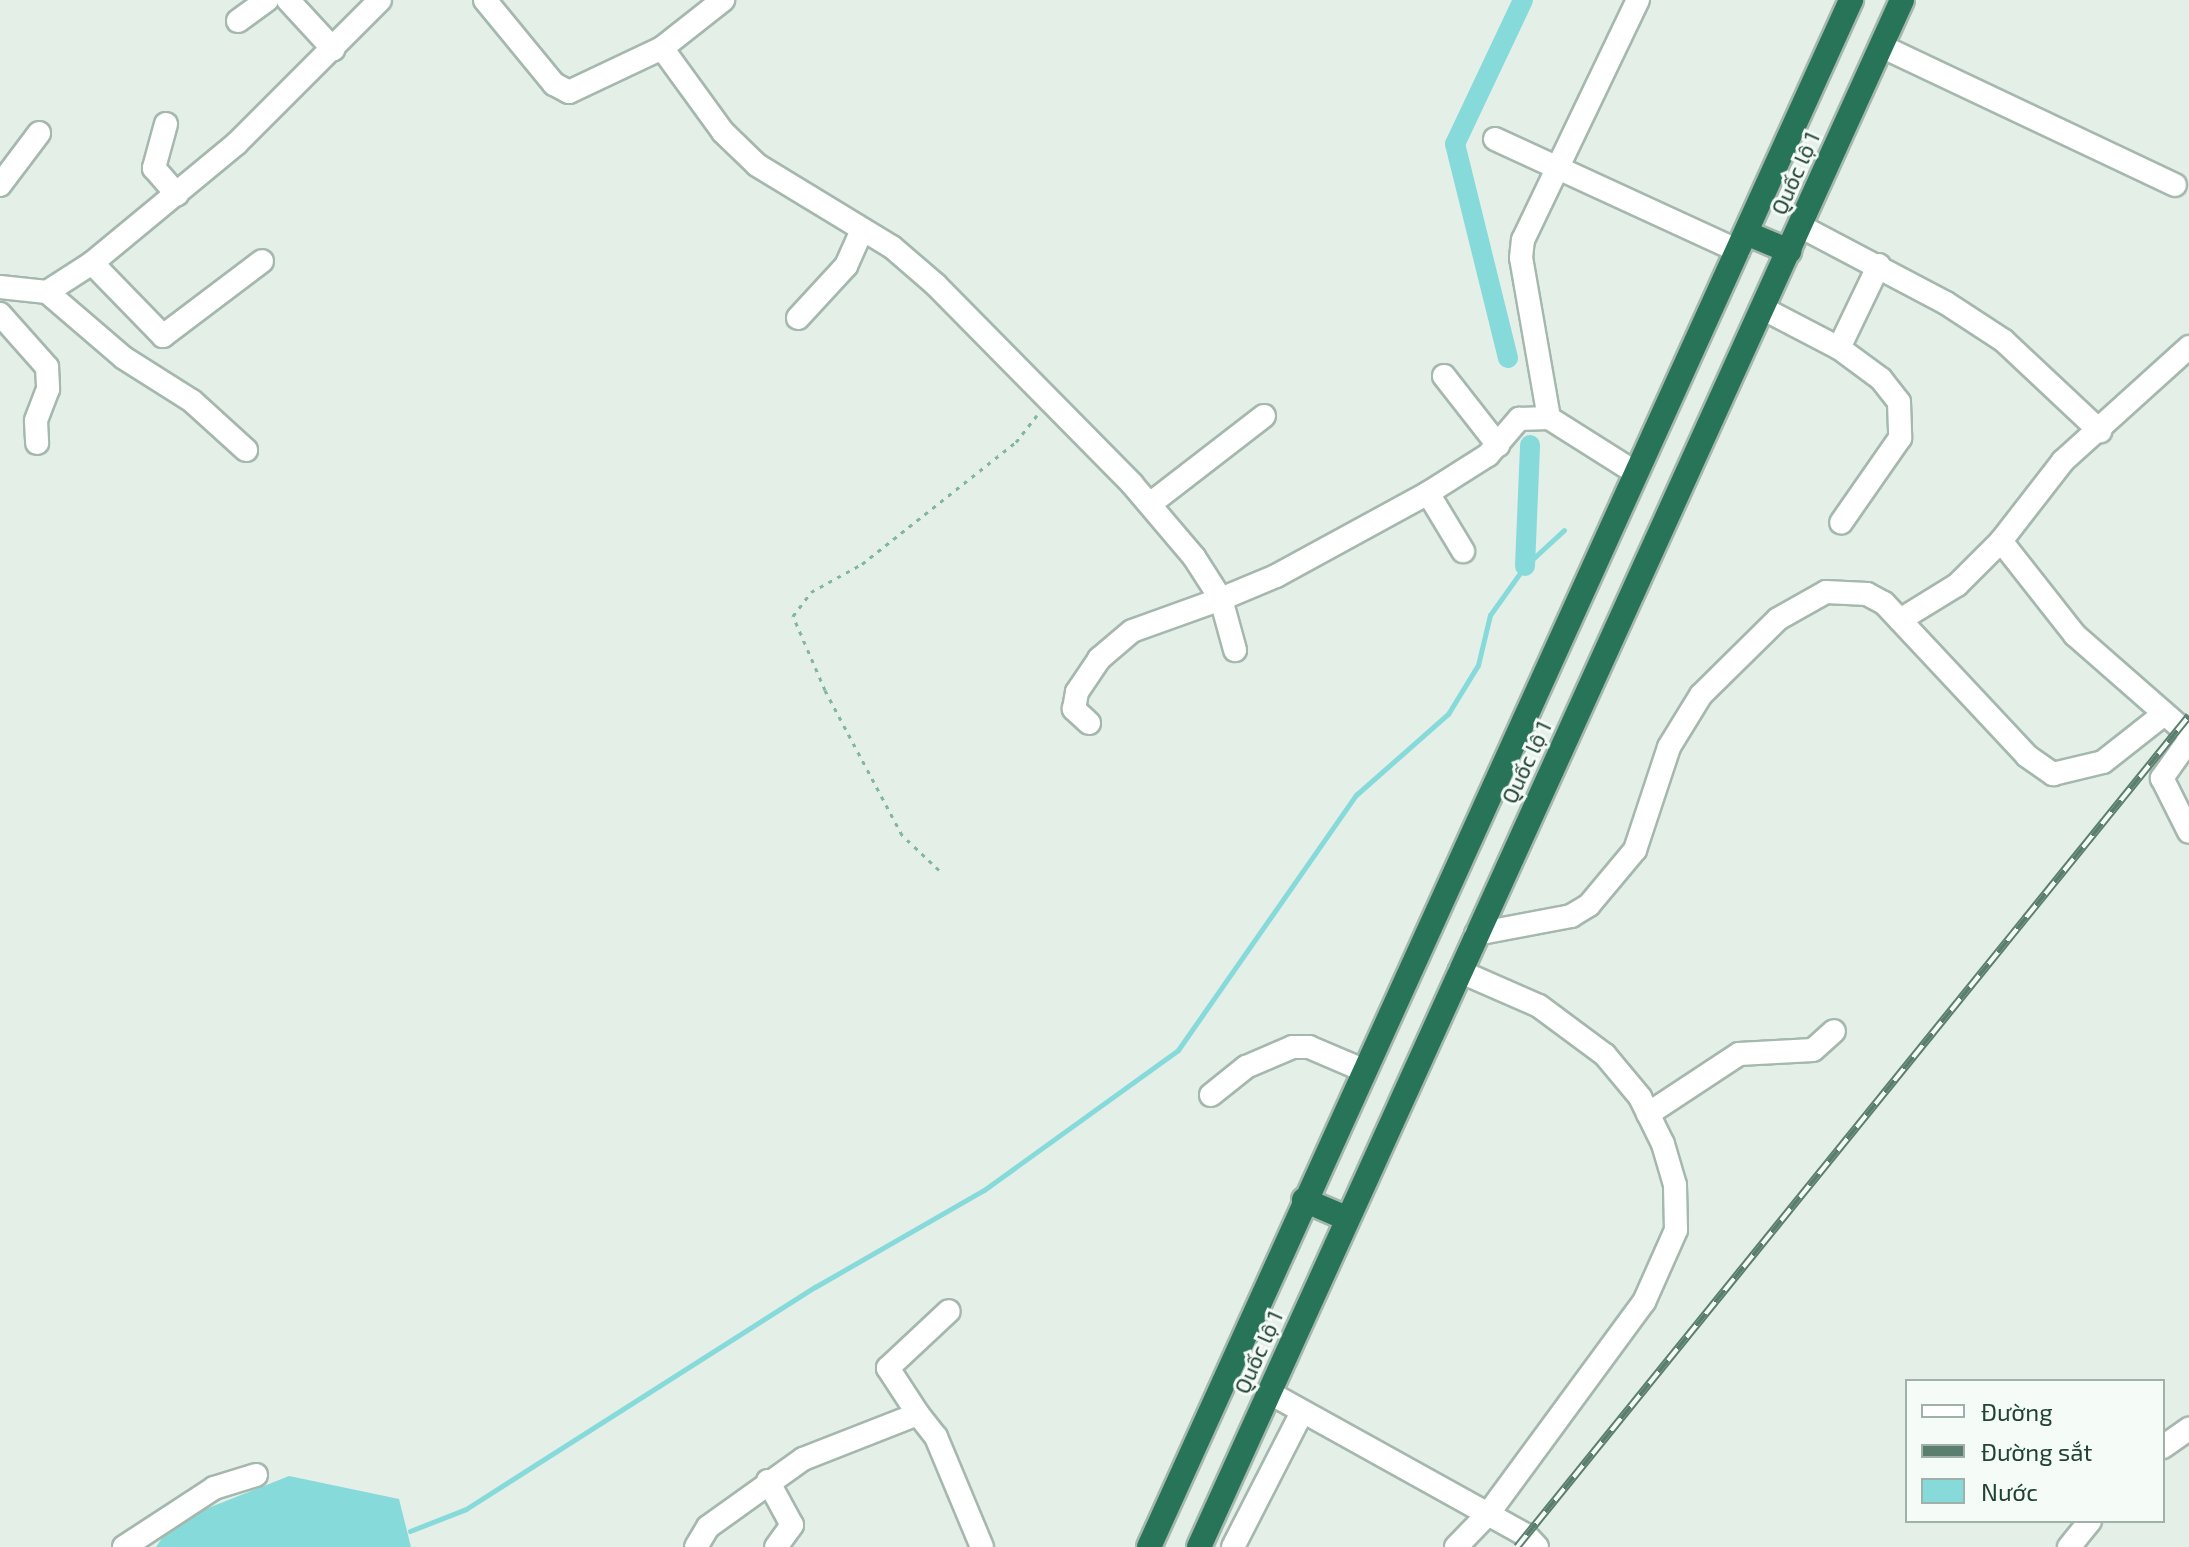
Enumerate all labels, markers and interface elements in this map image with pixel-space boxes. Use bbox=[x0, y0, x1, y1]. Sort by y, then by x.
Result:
street label: Quốc lộ 1 bbox=[1765, 127, 1825, 219]
street label: Quốc lộ 1 bbox=[1495, 716, 1557, 808]
street label: Quốc lộ 1 bbox=[1228, 1306, 1288, 1398]
legend bbox=[1905, 1379, 2165, 1523]
text: Đường bbox=[1981, 1397, 2053, 1426]
text: Đường sắt bbox=[1981, 1437, 2092, 1466]
text: Nước bbox=[1981, 1477, 2038, 1506]

